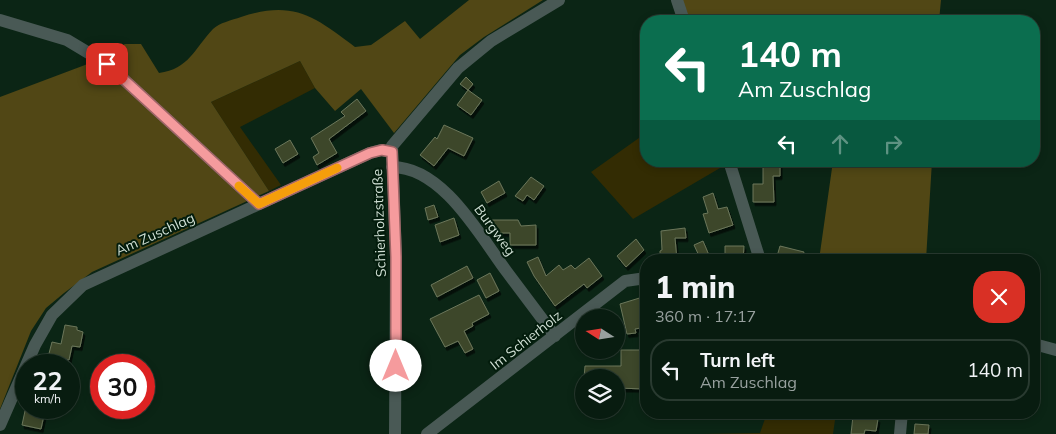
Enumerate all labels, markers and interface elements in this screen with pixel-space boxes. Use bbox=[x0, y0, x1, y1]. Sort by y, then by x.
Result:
text: 140 m bbox=[738, 32, 842, 76]
icon: left bbox=[655, 35, 720, 100]
pin bbox=[86, 43, 128, 85]
icon: arrive bbox=[93, 50, 121, 78]
text: Am Zuschlag bbox=[738, 75, 871, 103]
icon: left bbox=[773, 130, 801, 158]
icon: ahead bbox=[826, 130, 854, 158]
icon: right bbox=[879, 130, 907, 158]
street label: Schierholzstraße bbox=[368, 169, 390, 277]
street label: Burgweg bbox=[470, 201, 520, 259]
street label: Am Zuschlag bbox=[113, 209, 197, 259]
text: 1 min bbox=[655, 268, 735, 306]
button: close bbox=[973, 271, 1025, 323]
street label: Im Schierholz bbox=[486, 306, 566, 374]
text: 360 m · 17:17 bbox=[655, 306, 756, 326]
north arrow bbox=[575, 309, 625, 359]
map controls bbox=[575, 309, 625, 419]
position arrow bbox=[369, 339, 421, 391]
text: Turn left bbox=[700, 348, 775, 372]
speed limit sign: 30 bbox=[90, 354, 155, 419]
icon: left bbox=[657, 356, 685, 384]
text: 140 m bbox=[967, 358, 1023, 382]
text: 22 bbox=[32, 365, 63, 396]
button: layers bbox=[575, 369, 625, 419]
text: Am Zuschlag bbox=[700, 372, 797, 392]
text: km/h bbox=[34, 391, 61, 406]

